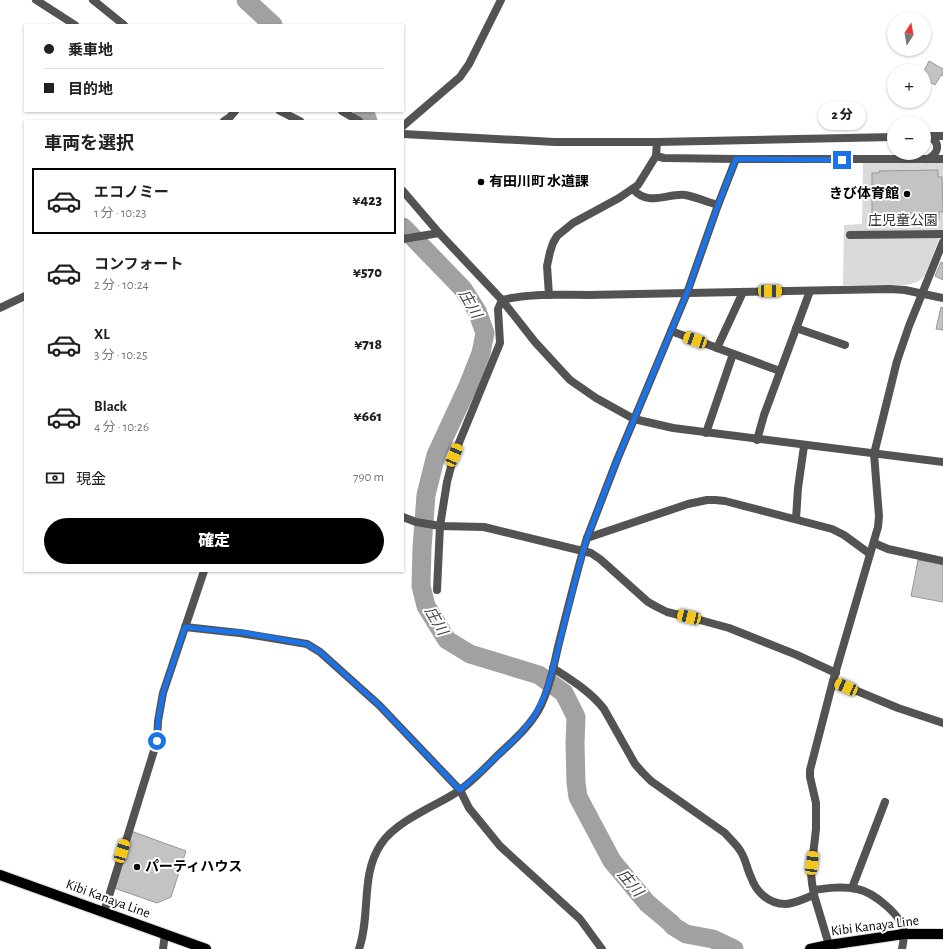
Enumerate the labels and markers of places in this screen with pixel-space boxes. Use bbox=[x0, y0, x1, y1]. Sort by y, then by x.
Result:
place label: 有田川町 水道課 bbox=[489, 174, 589, 189]
marker: 有田川町 水道課 bbox=[476, 177, 486, 187]
place label: きび体育館 bbox=[829, 186, 899, 201]
marker: きび体育館 bbox=[902, 189, 912, 199]
place label: パーティハウス bbox=[145, 859, 242, 874]
marker: パーティハウス bbox=[132, 862, 142, 872]

